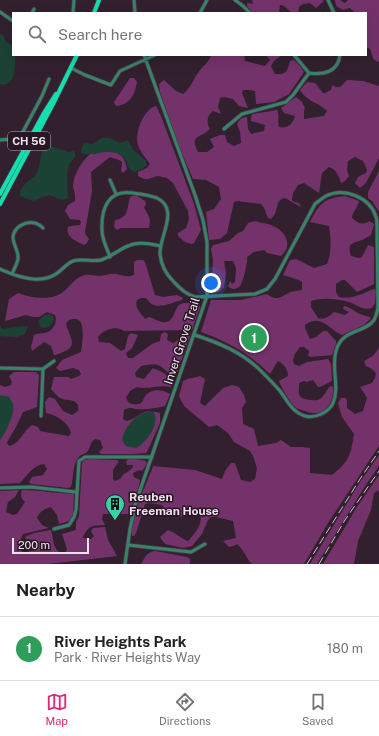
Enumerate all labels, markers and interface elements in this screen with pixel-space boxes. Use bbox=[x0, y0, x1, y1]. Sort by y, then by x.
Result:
search box bbox=[12, 12, 367, 56]
icon: search bbox=[26, 23, 48, 45]
text: Search here bbox=[58, 26, 142, 43]
road number: CH 56 bbox=[8, 132, 50, 150]
your location bbox=[201, 273, 221, 293]
street label: Inver Grove Trail bbox=[161, 295, 203, 386]
pin: 1 bbox=[241, 323, 267, 353]
place label: Reuben Freeman House bbox=[129, 490, 219, 518]
building icon: Reuben Freeman House bbox=[104, 493, 126, 521]
scale bar bbox=[12, 536, 89, 555]
text: 200 m bbox=[18, 539, 50, 551]
text: Nearby bbox=[16, 580, 75, 600]
text: River Heights Park bbox=[54, 633, 187, 650]
text: 1 bbox=[26, 641, 32, 656]
text: 180 m bbox=[327, 641, 363, 656]
text: Park · River Heights Way bbox=[54, 650, 201, 665]
tab: Map bbox=[46, 691, 68, 727]
tab: Directions bbox=[159, 691, 211, 727]
tab: Saved bbox=[302, 691, 333, 727]

